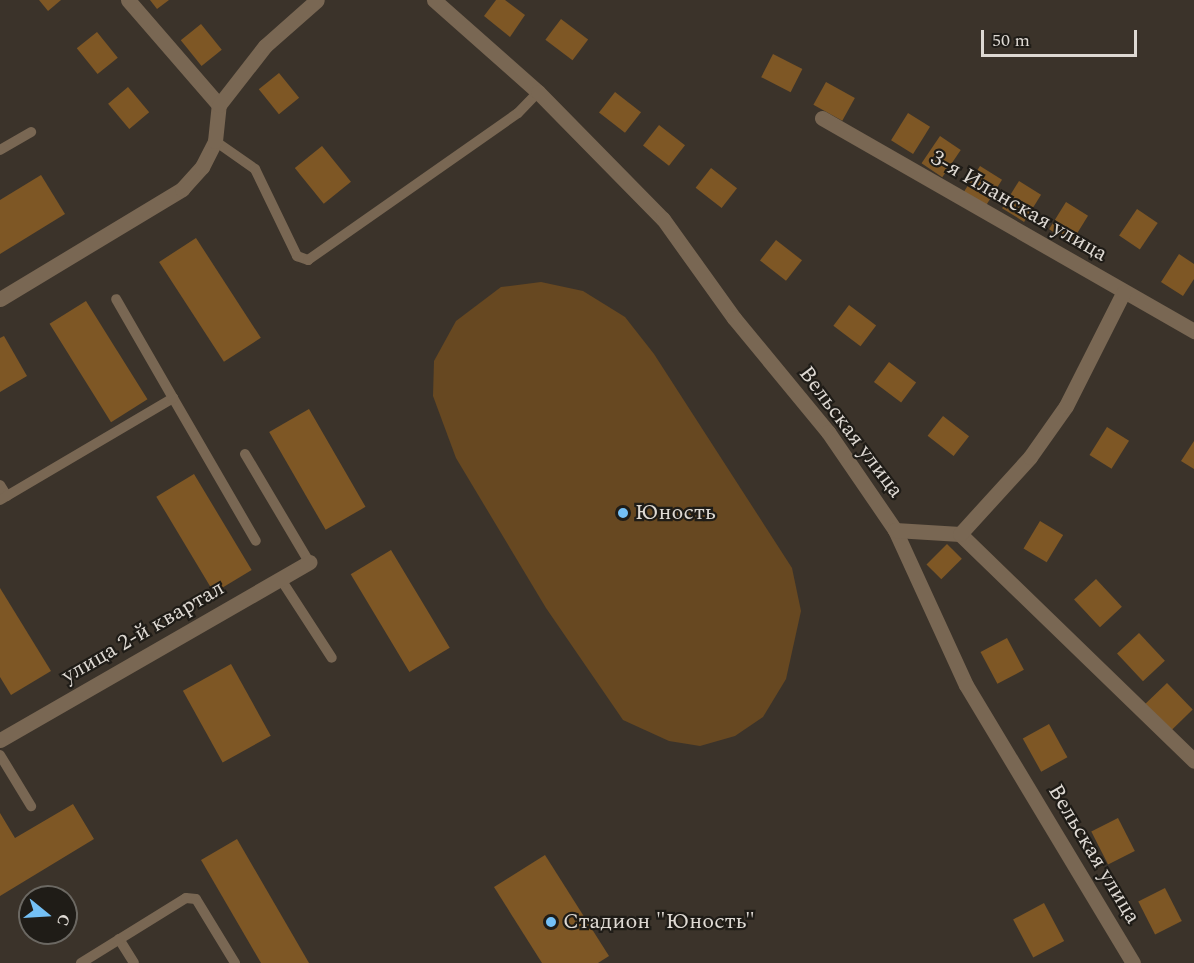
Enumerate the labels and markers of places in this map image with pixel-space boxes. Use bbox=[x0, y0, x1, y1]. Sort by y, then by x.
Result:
place label: Юность bbox=[635, 500, 716, 526]
marker: Юность bbox=[616, 506, 630, 520]
place label: Стадион "Юность" bbox=[563, 909, 755, 935]
marker: Стадион "Юность" bbox=[544, 915, 558, 929]

